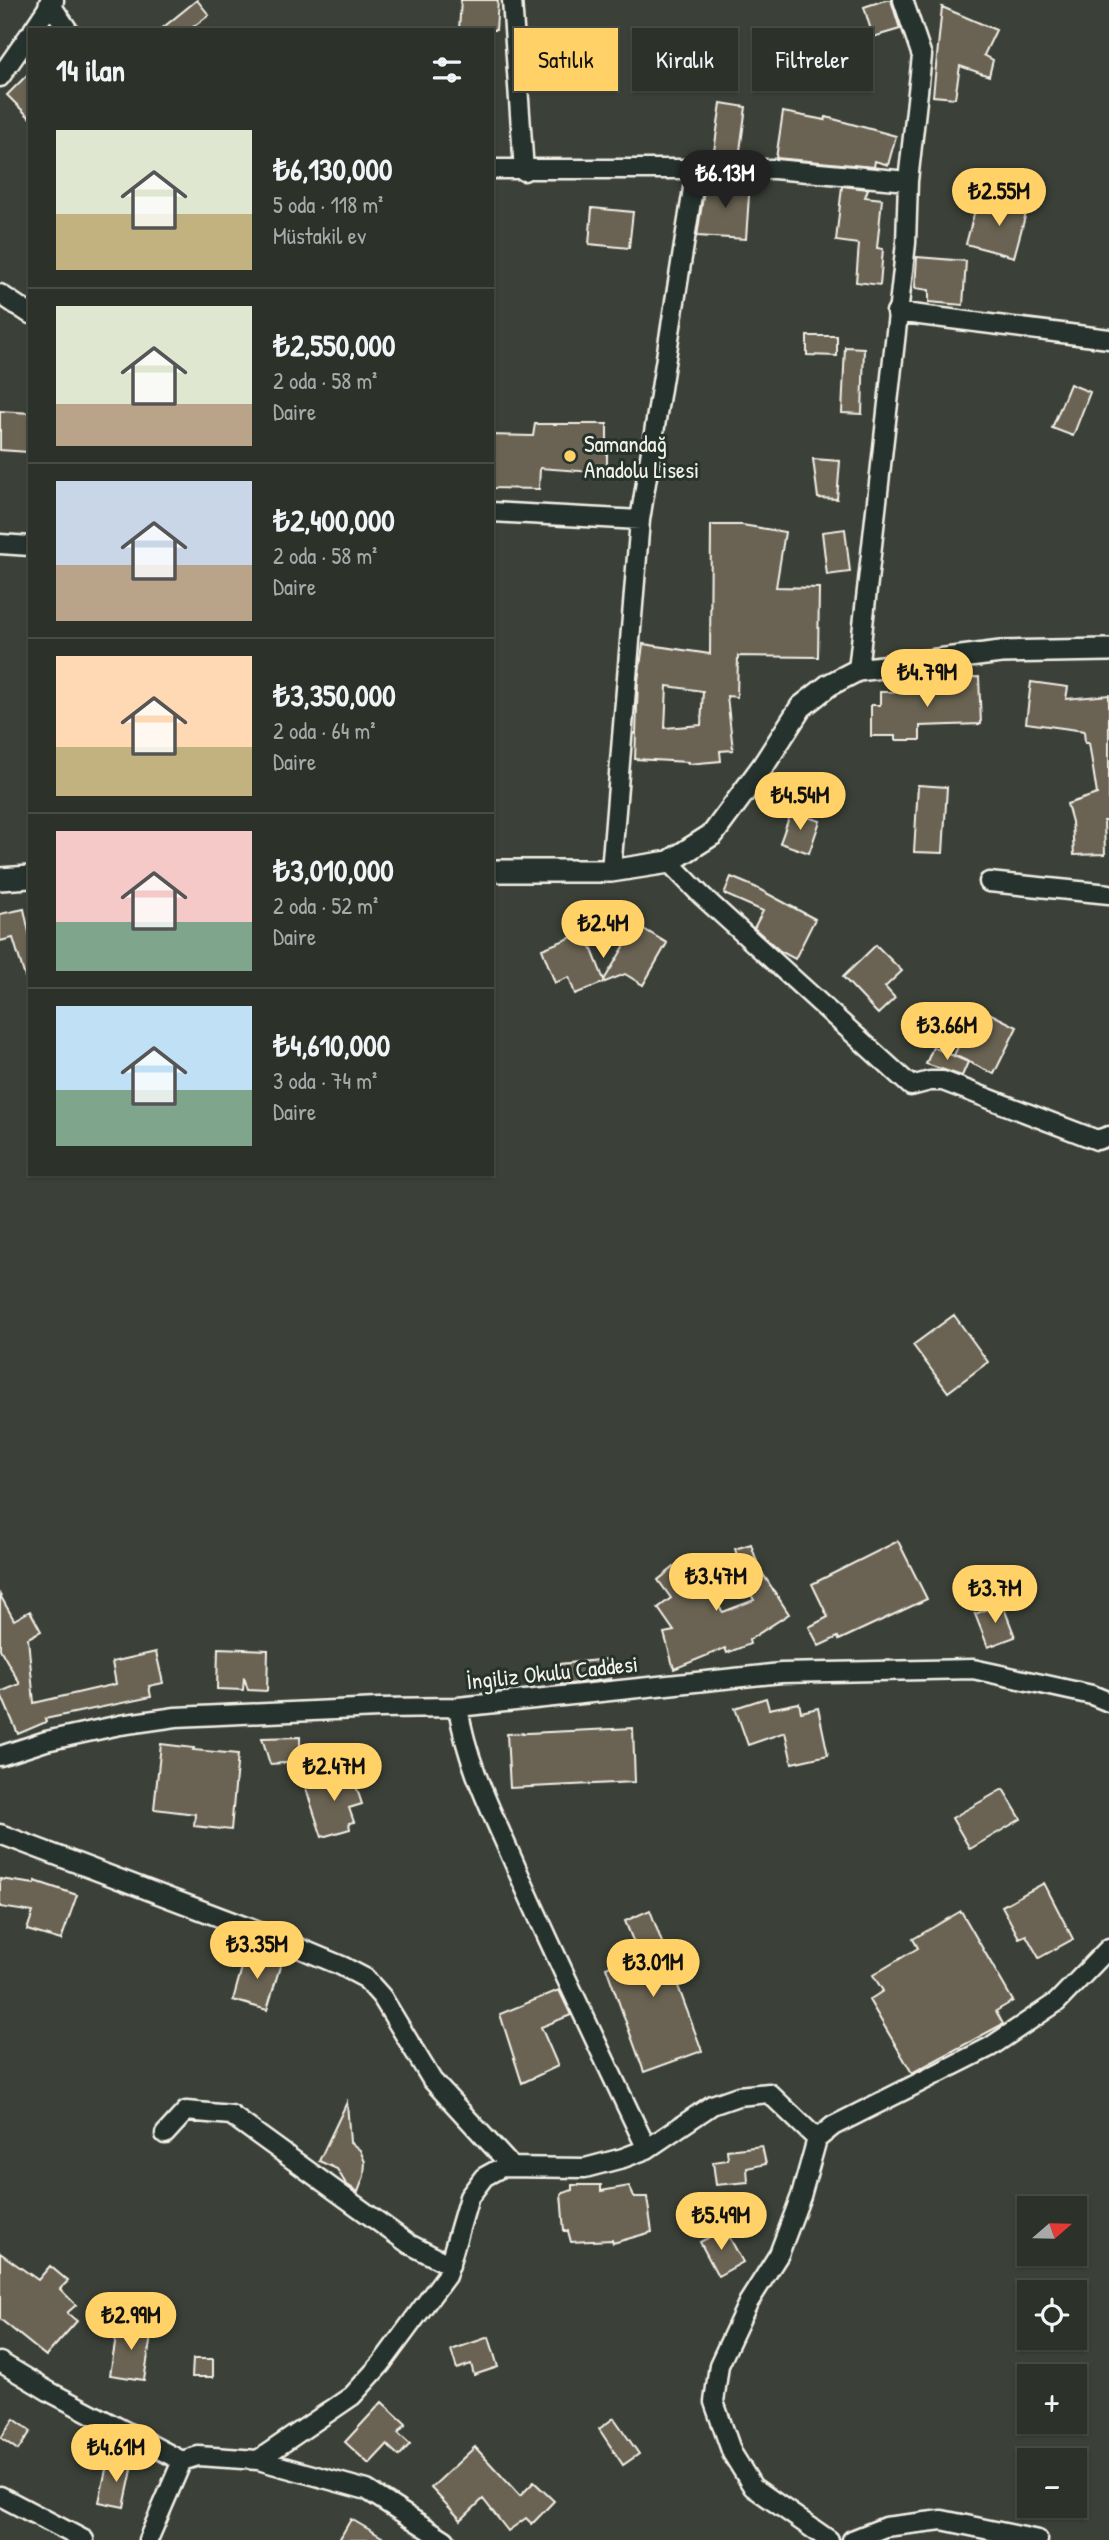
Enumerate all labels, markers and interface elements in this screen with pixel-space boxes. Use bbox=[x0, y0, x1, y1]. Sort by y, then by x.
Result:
chip: Satılık bbox=[514, 28, 618, 91]
chip: Kiralık bbox=[632, 28, 738, 91]
chip: Filtreler bbox=[752, 28, 873, 91]
text: 14 ilan bbox=[56, 50, 125, 90]
icon: filters bbox=[428, 51, 466, 89]
text: ₺6,130,000 bbox=[273, 149, 392, 189]
pin: ₺6.13M bbox=[668, 150, 782, 210]
text: ₺6.13M bbox=[695, 157, 755, 188]
icon: home bbox=[112, 158, 196, 242]
pin: ₺2.55M bbox=[942, 168, 1056, 228]
text: ₺2.55M bbox=[968, 175, 1030, 206]
text: 5 oda · 118 m² bbox=[273, 189, 383, 220]
text: Müstakil ev bbox=[273, 220, 366, 251]
text: ₺2,550,000 bbox=[273, 325, 395, 365]
icon: home bbox=[112, 334, 196, 418]
text: 2 oda · 58 m² bbox=[273, 365, 377, 396]
text: Daire bbox=[273, 396, 316, 427]
place label: Samandağ Anadolu Lisesi bbox=[584, 428, 699, 485]
marker: Samandağ Anadolu Lisesi bbox=[562, 448, 578, 464]
text: ₺2,400,000 bbox=[273, 500, 395, 540]
icon: home bbox=[112, 509, 196, 593]
text: 2 oda · 58 m² bbox=[273, 540, 377, 571]
text: Daire bbox=[273, 571, 316, 602]
pin: ₺4.79M bbox=[870, 650, 984, 709]
text: ₺4.79M bbox=[897, 656, 957, 687]
text: ₺3,350,000 bbox=[273, 675, 396, 715]
icon: home bbox=[112, 684, 196, 768]
text: 2 oda · 64 m² bbox=[273, 715, 376, 746]
text: Daire bbox=[273, 746, 316, 777]
pin: ₺4.54M bbox=[743, 772, 857, 832]
text: ₺4.54M bbox=[771, 779, 829, 810]
text: ₺3,010,000 bbox=[273, 850, 394, 890]
icon: home bbox=[112, 859, 196, 943]
text: 2 oda · 52 m² bbox=[273, 890, 378, 921]
pin: ₺2.4M bbox=[554, 900, 652, 960]
text: ₺2.4M bbox=[577, 907, 629, 938]
text: Daire bbox=[273, 921, 316, 952]
pin: ₺3.66M bbox=[890, 1002, 1004, 1062]
text: ₺3.66M bbox=[917, 1009, 977, 1040]
text: ₺4,610,000 bbox=[273, 1025, 390, 1065]
icon: home bbox=[112, 1034, 196, 1118]
text: 3 oda · 74 m² bbox=[273, 1065, 377, 1096]
text: Daire bbox=[273, 1096, 316, 1127]
pin: ₺3.47M bbox=[659, 1554, 773, 1613]
text: ₺3.47M bbox=[685, 1560, 747, 1591]
pin: ₺3.7M bbox=[946, 1566, 1044, 1625]
text: ₺3.7M bbox=[968, 1572, 1022, 1603]
street label: İngiliz Okulu Caddesi bbox=[465, 1648, 639, 1696]
pin: ₺2.47M bbox=[277, 1744, 391, 1803]
text: ₺2.47M bbox=[303, 1750, 365, 1781]
pin: ₺3.35M bbox=[200, 1922, 314, 1981]
text: ₺3.35M bbox=[226, 1928, 288, 1959]
pin: ₺3.01M bbox=[596, 1940, 710, 1999]
text: ₺3.01M bbox=[623, 1946, 683, 1977]
pin: ₺5.49M bbox=[664, 2192, 778, 2252]
north arrow bbox=[1017, 2196, 1087, 2266]
map controls bbox=[1017, 2196, 1087, 2518]
text: ₺5.49M bbox=[692, 2199, 750, 2230]
button: locate bbox=[1017, 2280, 1087, 2350]
pin: ₺2.99M bbox=[74, 2292, 188, 2352]
text: ₺2.99M bbox=[101, 2299, 161, 2330]
button: + bbox=[1017, 2364, 1087, 2434]
pin: ₺4.61M bbox=[59, 2424, 173, 2484]
text: ₺4.61M bbox=[87, 2431, 145, 2462]
button: − bbox=[1017, 2448, 1087, 2518]

